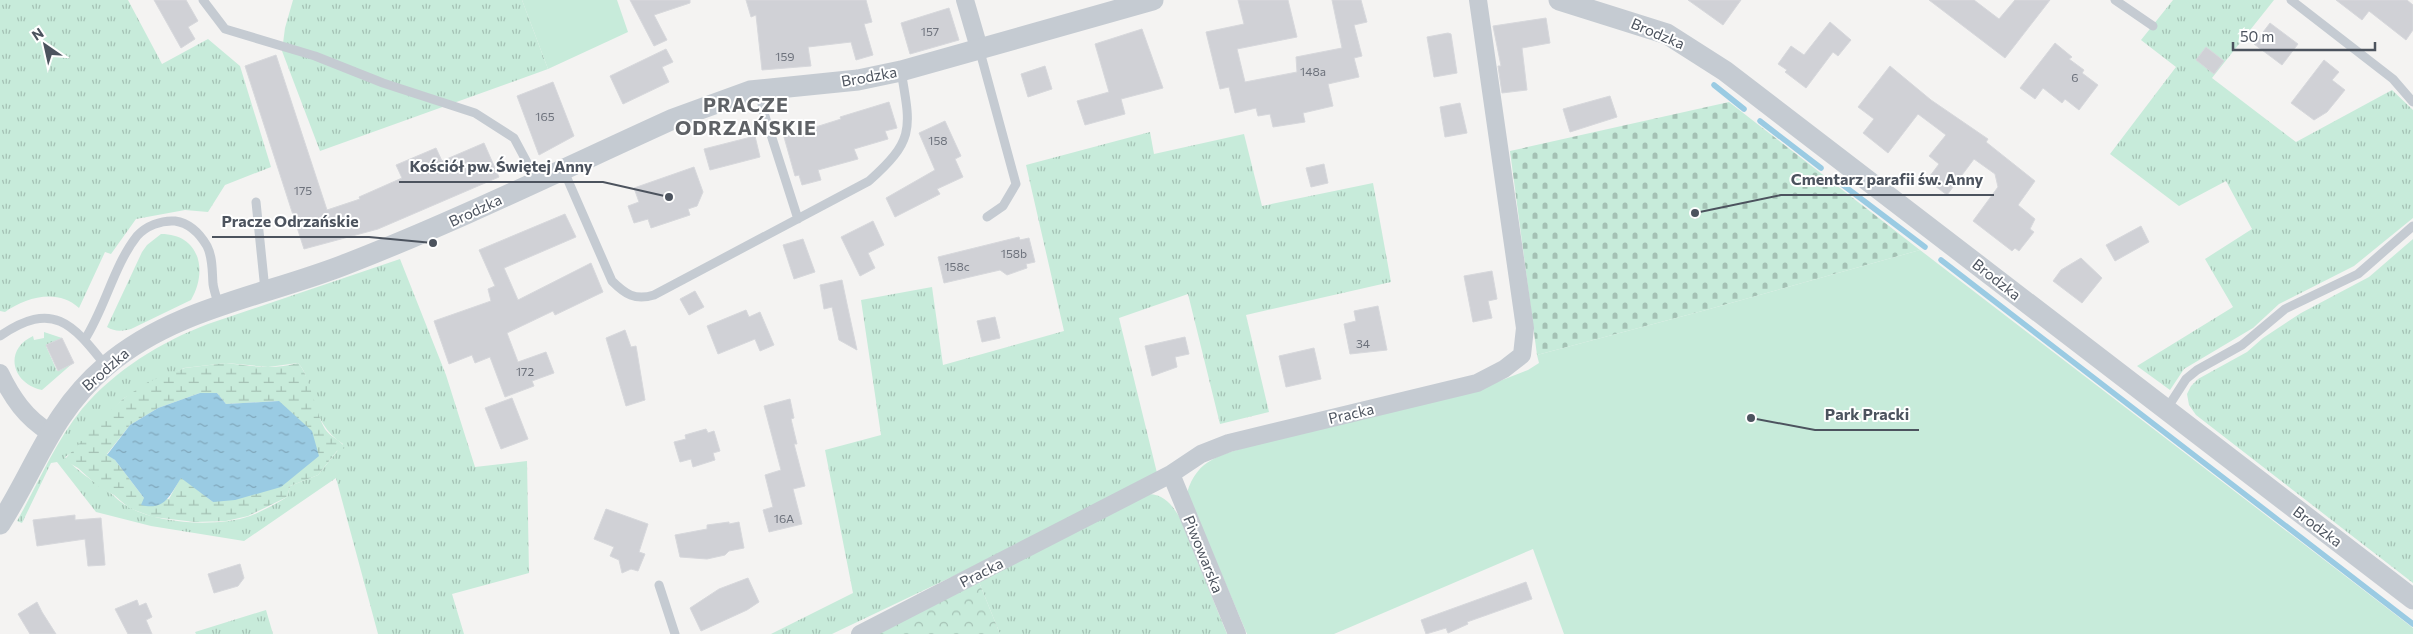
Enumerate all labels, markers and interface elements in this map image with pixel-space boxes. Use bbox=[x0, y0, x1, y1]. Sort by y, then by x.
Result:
street label: Brodzka bbox=[1628, 14, 1688, 52]
north arrow bbox=[20, 20, 70, 70]
scale bar bbox=[2233, 20, 2376, 52]
text: N bbox=[28, 24, 47, 44]
house number: 157 bbox=[921, 24, 939, 38]
text: 50 m bbox=[2240, 27, 2274, 45]
house number: 159 bbox=[775, 49, 795, 63]
street label: Brodzka bbox=[840, 62, 898, 90]
house number: 148a bbox=[1300, 64, 1326, 78]
house number: 6 bbox=[2071, 70, 2079, 84]
district label: PRACZE ODRZAŃSKIE bbox=[675, 92, 817, 139]
house number: 165 bbox=[535, 109, 555, 123]
house number: 158 bbox=[928, 133, 948, 147]
callout: Kościół pw. Świętej Anny bbox=[399, 151, 603, 182]
text: Kościół pw. Świętej Anny bbox=[409, 156, 593, 175]
callout: Cmentarz parafii św. Anny bbox=[1781, 164, 1994, 195]
text: Cmentarz parafii św. Anny bbox=[1791, 169, 1983, 188]
house number: 175 bbox=[294, 183, 312, 197]
street label: Brodzka bbox=[446, 190, 504, 230]
callout: Pracze Odrzańskie bbox=[212, 206, 369, 237]
text: Pracze Odrzańskie bbox=[221, 211, 359, 230]
house number: 158b bbox=[1001, 246, 1027, 260]
street label: Brodzka bbox=[1969, 255, 2025, 303]
house number: 158c bbox=[944, 259, 970, 273]
house number: 34 bbox=[1356, 336, 1370, 350]
street label: Brodzka bbox=[78, 344, 132, 394]
house number: 172 bbox=[516, 364, 534, 378]
street label: Pracka bbox=[1326, 399, 1376, 427]
callout: Park Pracki bbox=[1815, 399, 1919, 430]
text: Park Pracki bbox=[1825, 404, 1909, 423]
street label: Brodzka bbox=[2290, 502, 2346, 550]
house number: 16A bbox=[774, 511, 794, 525]
street label: Piwowarska bbox=[1180, 513, 1228, 595]
street label: Pracka bbox=[956, 553, 1006, 591]

